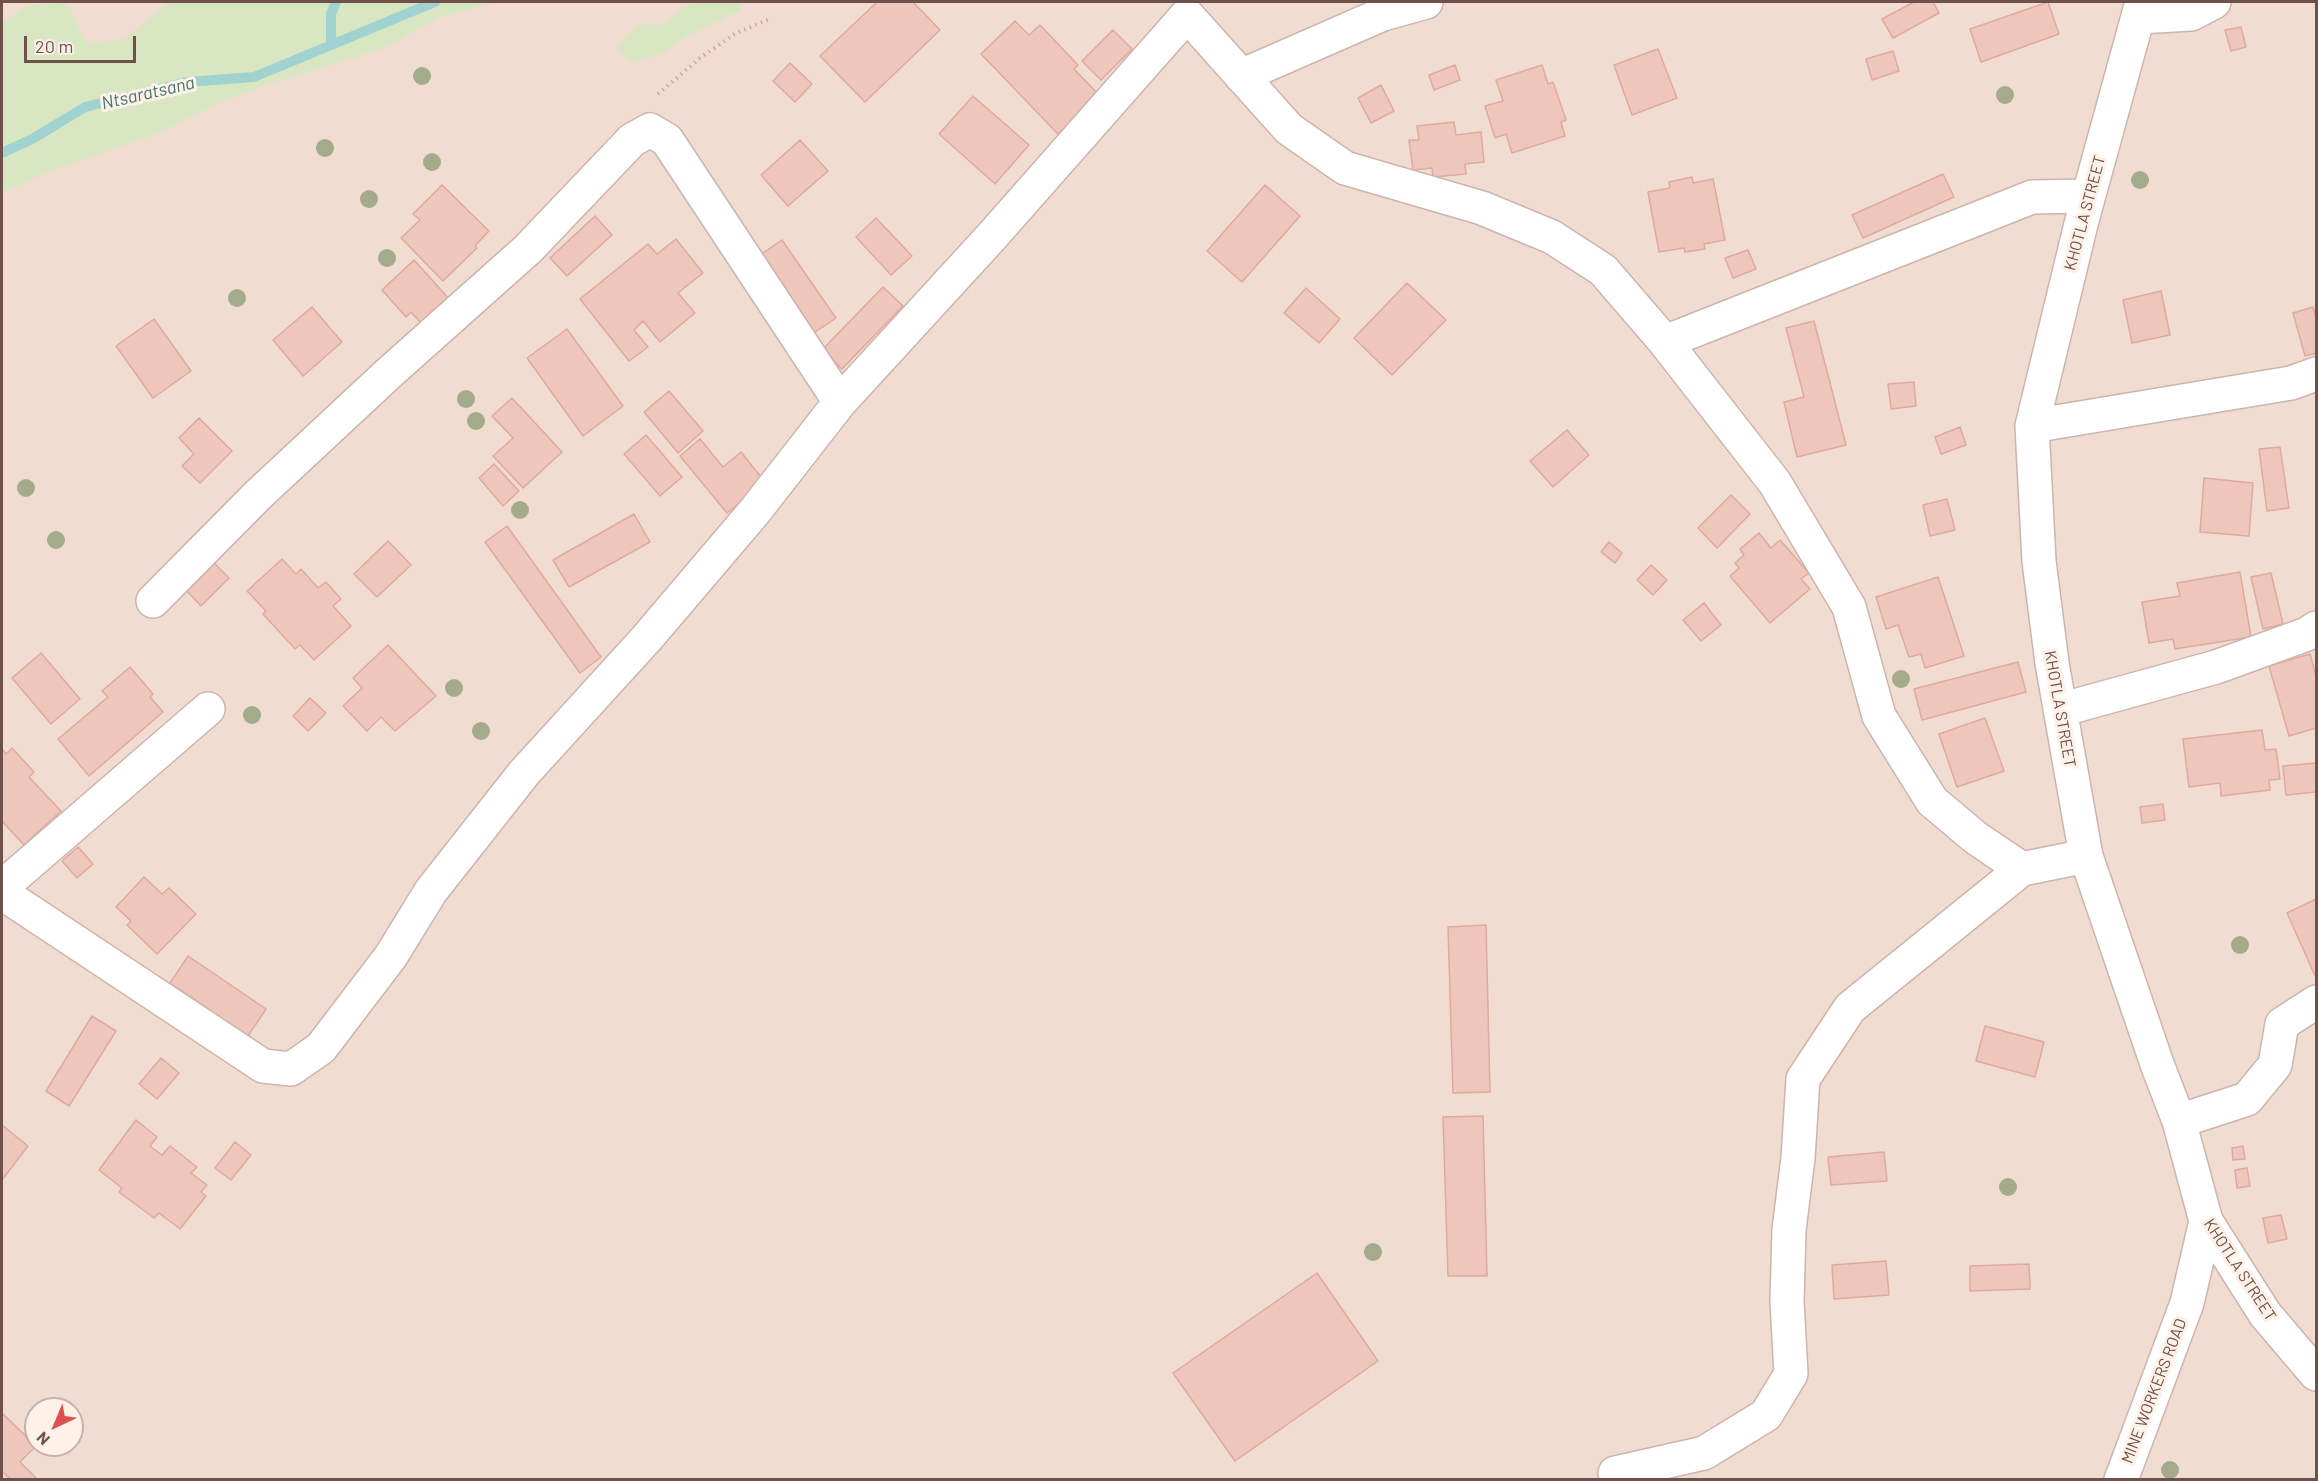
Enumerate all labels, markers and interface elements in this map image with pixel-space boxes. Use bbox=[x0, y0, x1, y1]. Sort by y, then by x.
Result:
scale bar bbox=[27, 24, 140, 62]
text: 20 m bbox=[35, 35, 73, 57]
water label: Ntsaratsana bbox=[99, 72, 197, 114]
street label: KHOTLA STREET bbox=[2060, 153, 2110, 273]
street label: KHOTLA STREET bbox=[2040, 649, 2080, 769]
street label: KHOTLA STREET bbox=[2200, 1215, 2280, 1325]
street label: MINE WORKERS ROAD bbox=[2118, 1316, 2190, 1466]
north arrow bbox=[24, 1397, 84, 1457]
text: N bbox=[32, 1428, 53, 1449]

